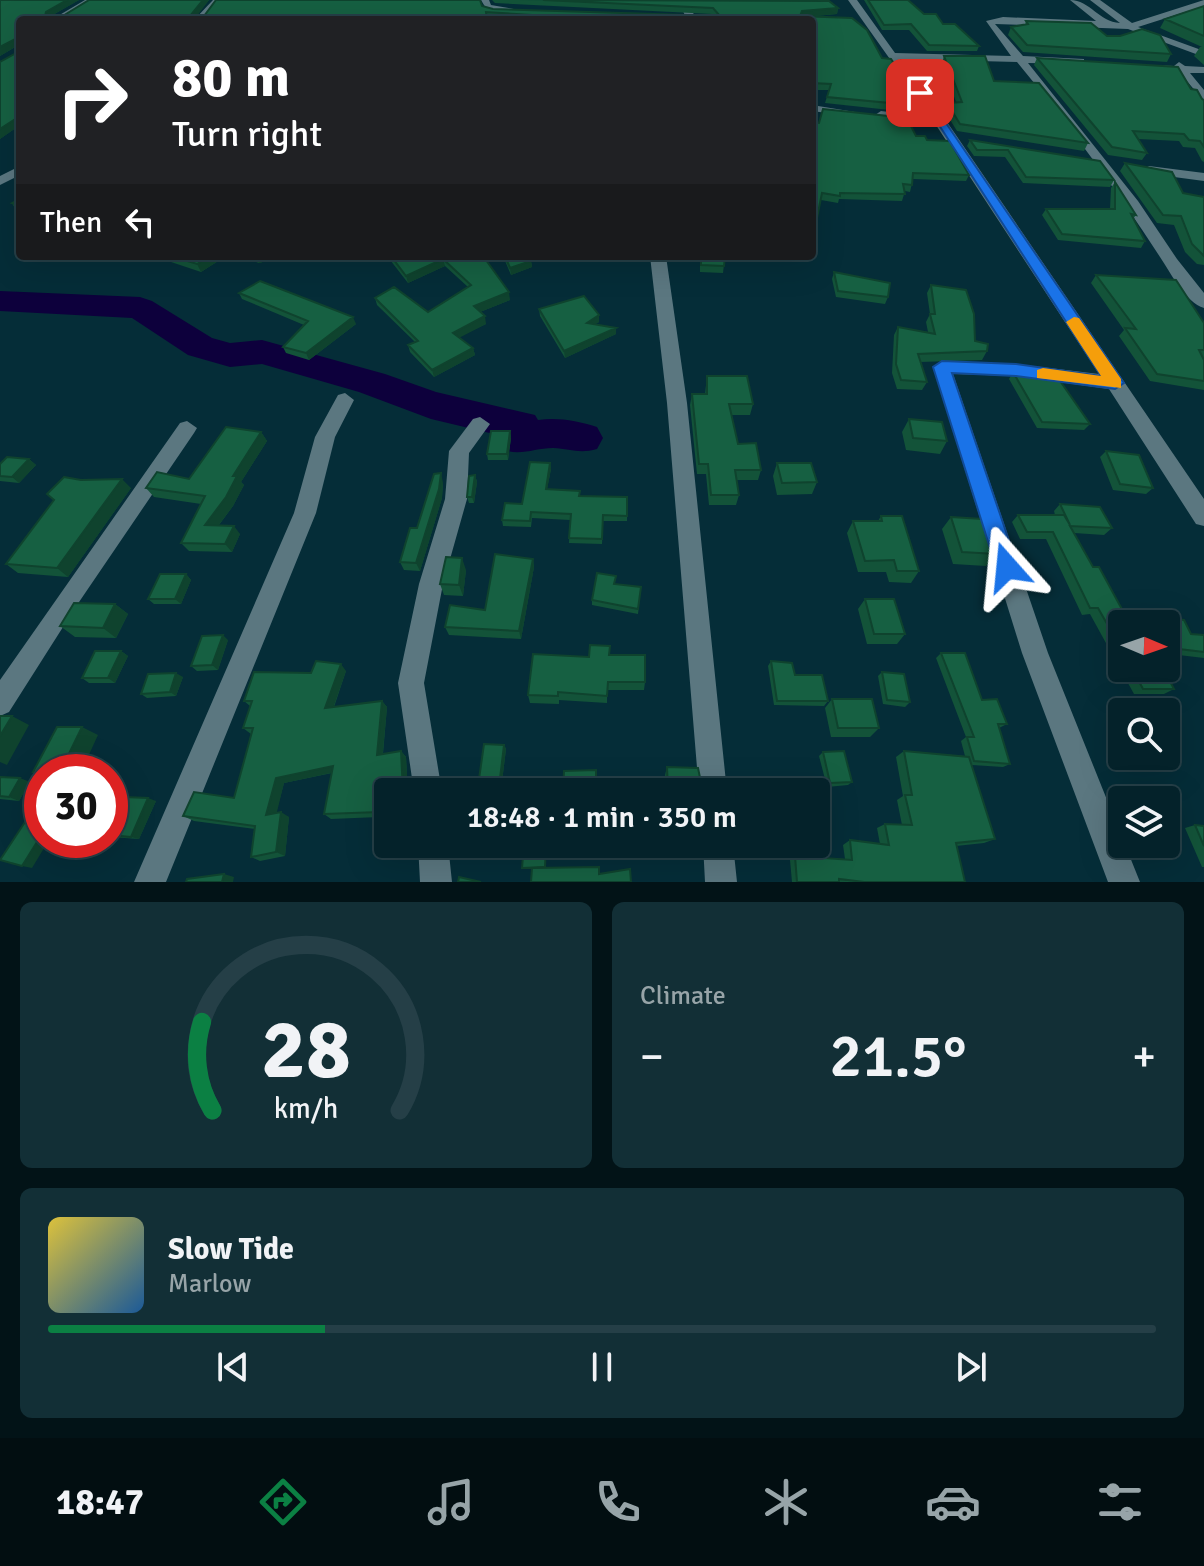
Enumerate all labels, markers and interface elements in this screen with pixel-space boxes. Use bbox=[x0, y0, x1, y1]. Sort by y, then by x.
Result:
text: 80 m bbox=[172, 43, 290, 112]
icon: right bbox=[40, 48, 144, 152]
pin bbox=[886, 59, 954, 127]
icon: arrive bbox=[898, 71, 942, 115]
text: Turn right bbox=[172, 112, 322, 157]
icon: left bbox=[118, 200, 162, 244]
text: Then bbox=[40, 204, 102, 241]
position arrow bbox=[965, 525, 1049, 609]
north arrow bbox=[1108, 610, 1180, 682]
map controls bbox=[1108, 610, 1180, 858]
button: search bbox=[1108, 698, 1180, 770]
speed limit sign: 30 bbox=[24, 754, 128, 858]
button: layers bbox=[1108, 786, 1180, 858]
text: 18:48 · 1 min · 350 m bbox=[467, 799, 737, 836]
text: Climate bbox=[640, 980, 726, 1012]
text: 28 bbox=[261, 999, 351, 1101]
text: 21.5° bbox=[830, 1020, 966, 1094]
text: − bbox=[640, 1030, 664, 1084]
text: + bbox=[1132, 1030, 1156, 1084]
text: km/h bbox=[274, 1091, 338, 1126]
text: Slow Tide bbox=[168, 1231, 294, 1268]
text: Marlow bbox=[168, 1268, 251, 1300]
icon: previous bbox=[211, 1345, 255, 1389]
icon: pause bbox=[580, 1345, 624, 1389]
icon: next bbox=[949, 1345, 993, 1389]
icon: directions bbox=[255, 1474, 311, 1530]
icon: music bbox=[423, 1474, 479, 1530]
icon: phone bbox=[590, 1474, 646, 1530]
icon: climate bbox=[758, 1474, 814, 1530]
icon: car bbox=[925, 1474, 981, 1530]
icon: filters bbox=[1092, 1474, 1148, 1530]
text: 18:47 bbox=[56, 1480, 144, 1525]

